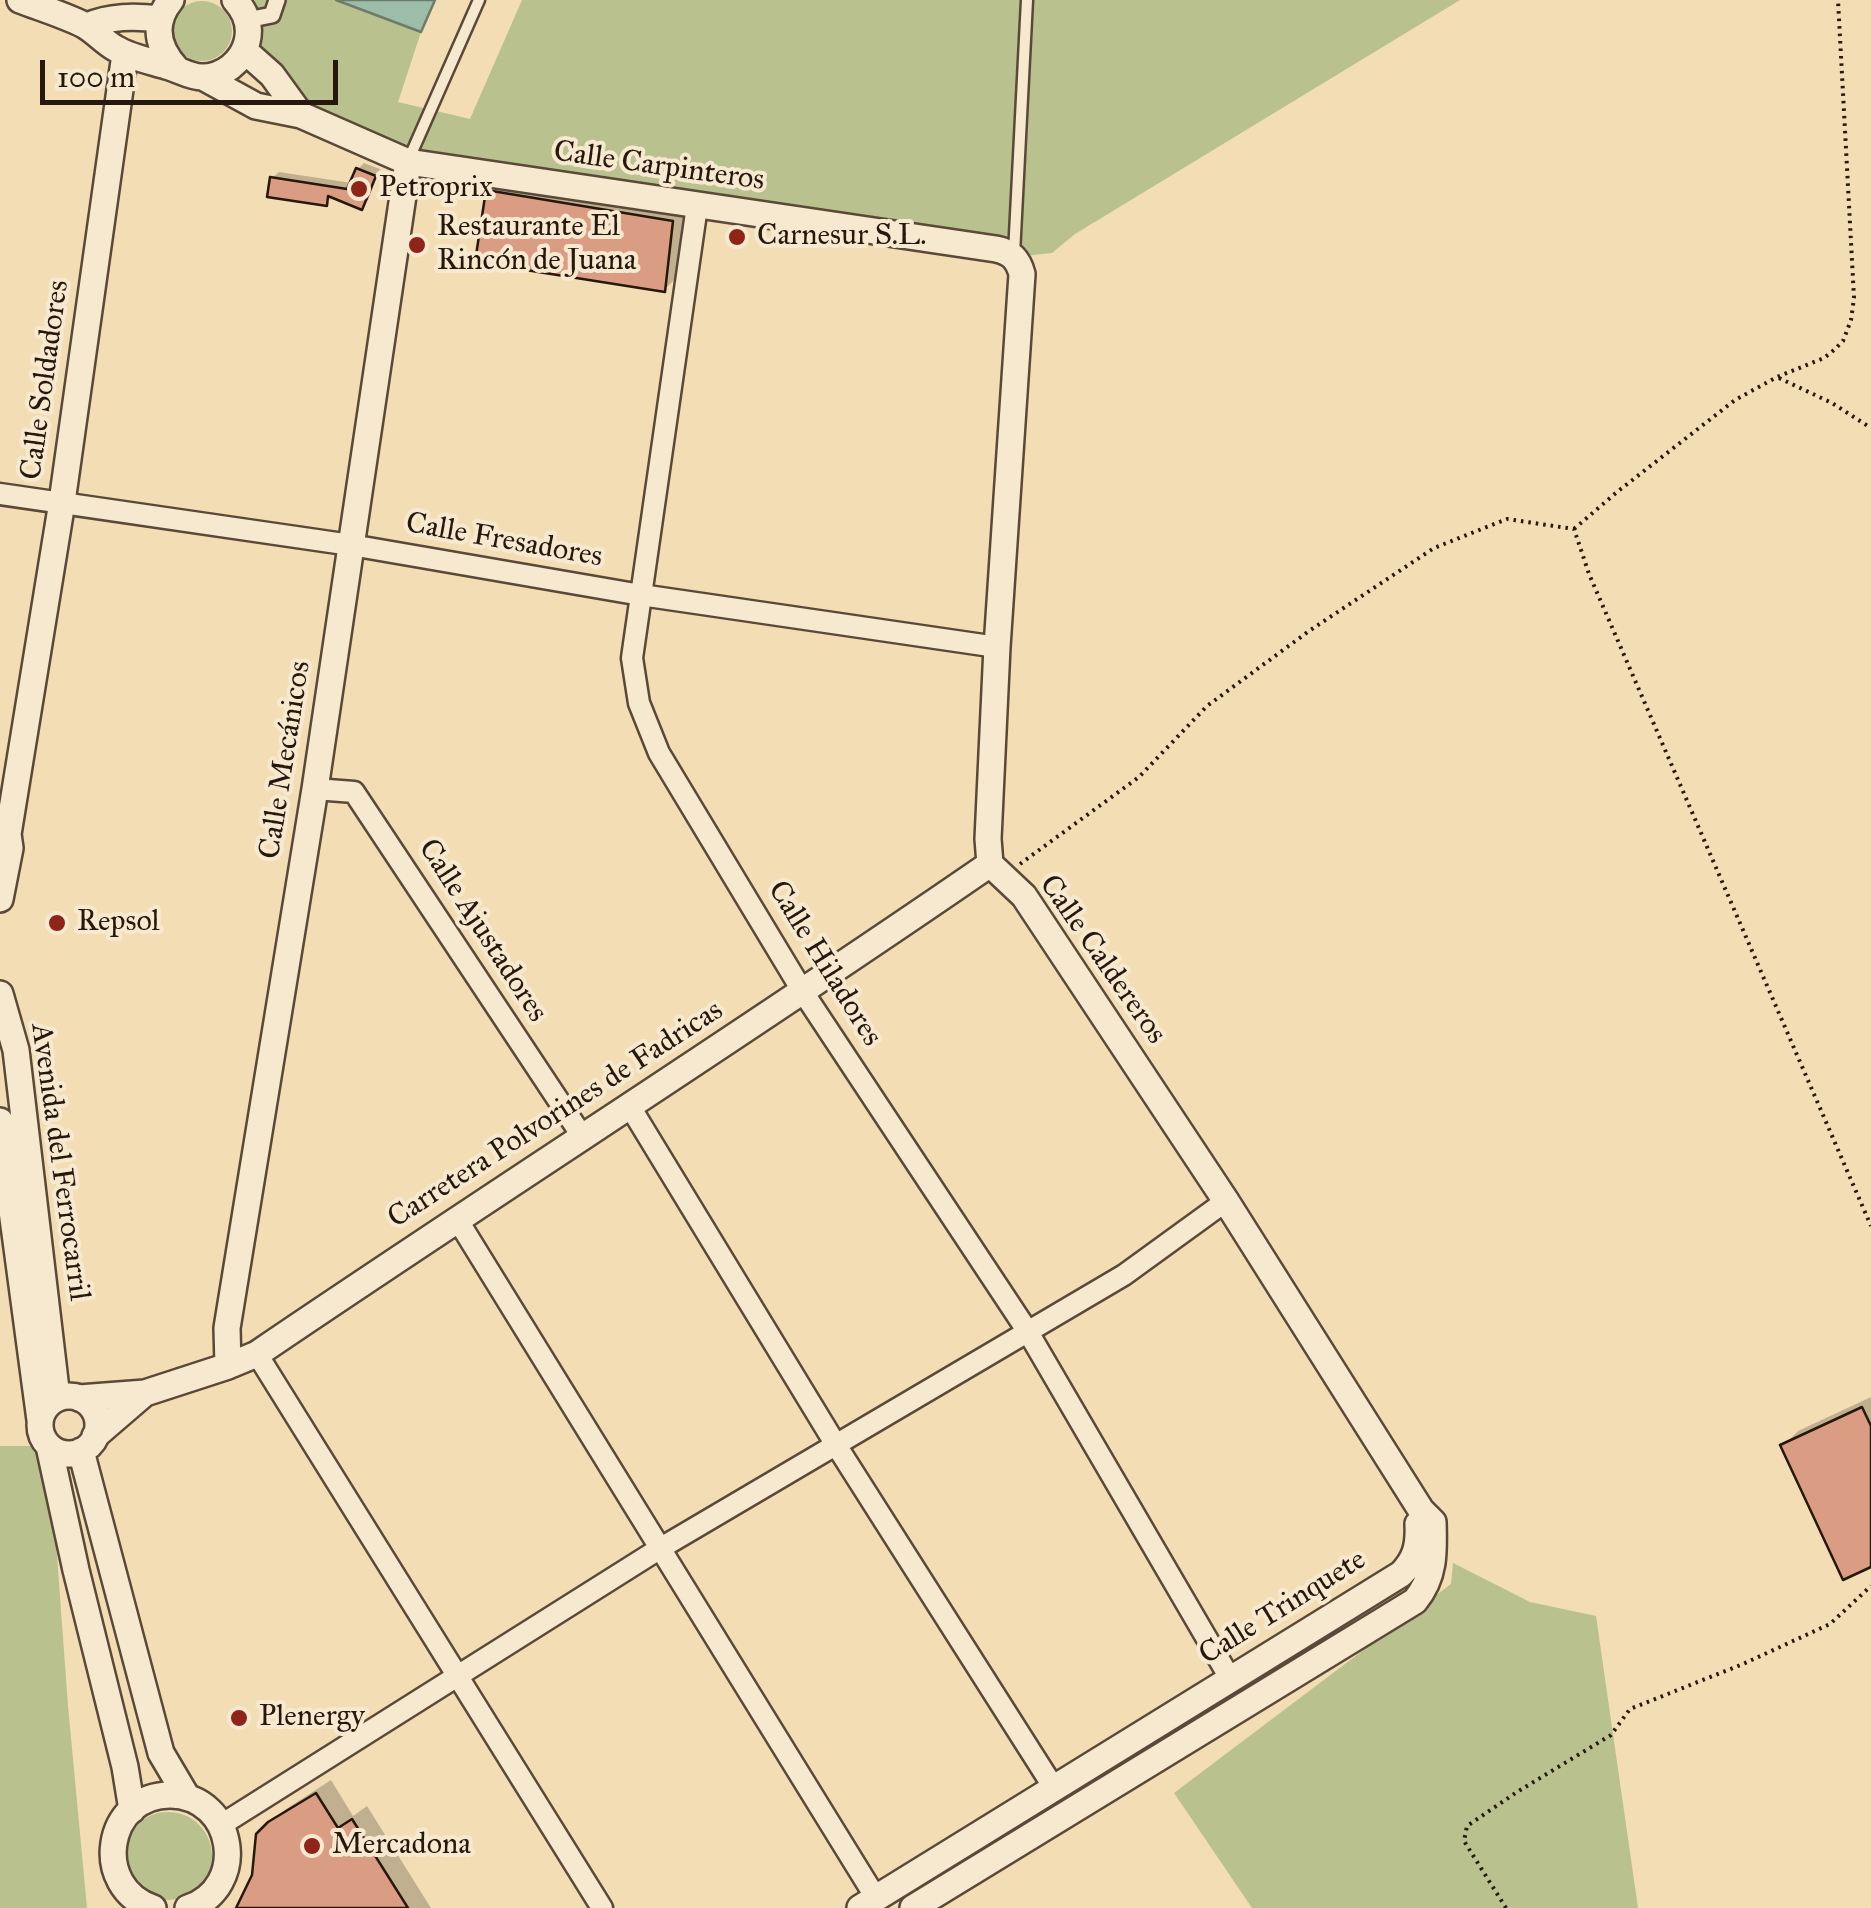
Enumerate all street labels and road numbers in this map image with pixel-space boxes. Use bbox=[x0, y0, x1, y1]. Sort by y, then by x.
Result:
street label: Calle Carpinteros bbox=[551, 134, 767, 200]
street label: Calle Soldadores bbox=[14, 278, 78, 482]
street label: Calle Fresadores bbox=[403, 506, 605, 576]
street label: Calle Mecánicos bbox=[253, 658, 319, 862]
street label: Calle Ajustadores bbox=[410, 833, 554, 1029]
street label: Calle Caldereros bbox=[1031, 869, 1173, 1051]
street label: Calle Hiladores bbox=[759, 875, 889, 1053]
street label: Carretera Polvorines de Fadricas bbox=[382, 993, 730, 1237]
street label: Avenida del Ferrocarril bbox=[22, 1021, 96, 1303]
street label: Calle Trinquete bbox=[1193, 1542, 1373, 1674]

